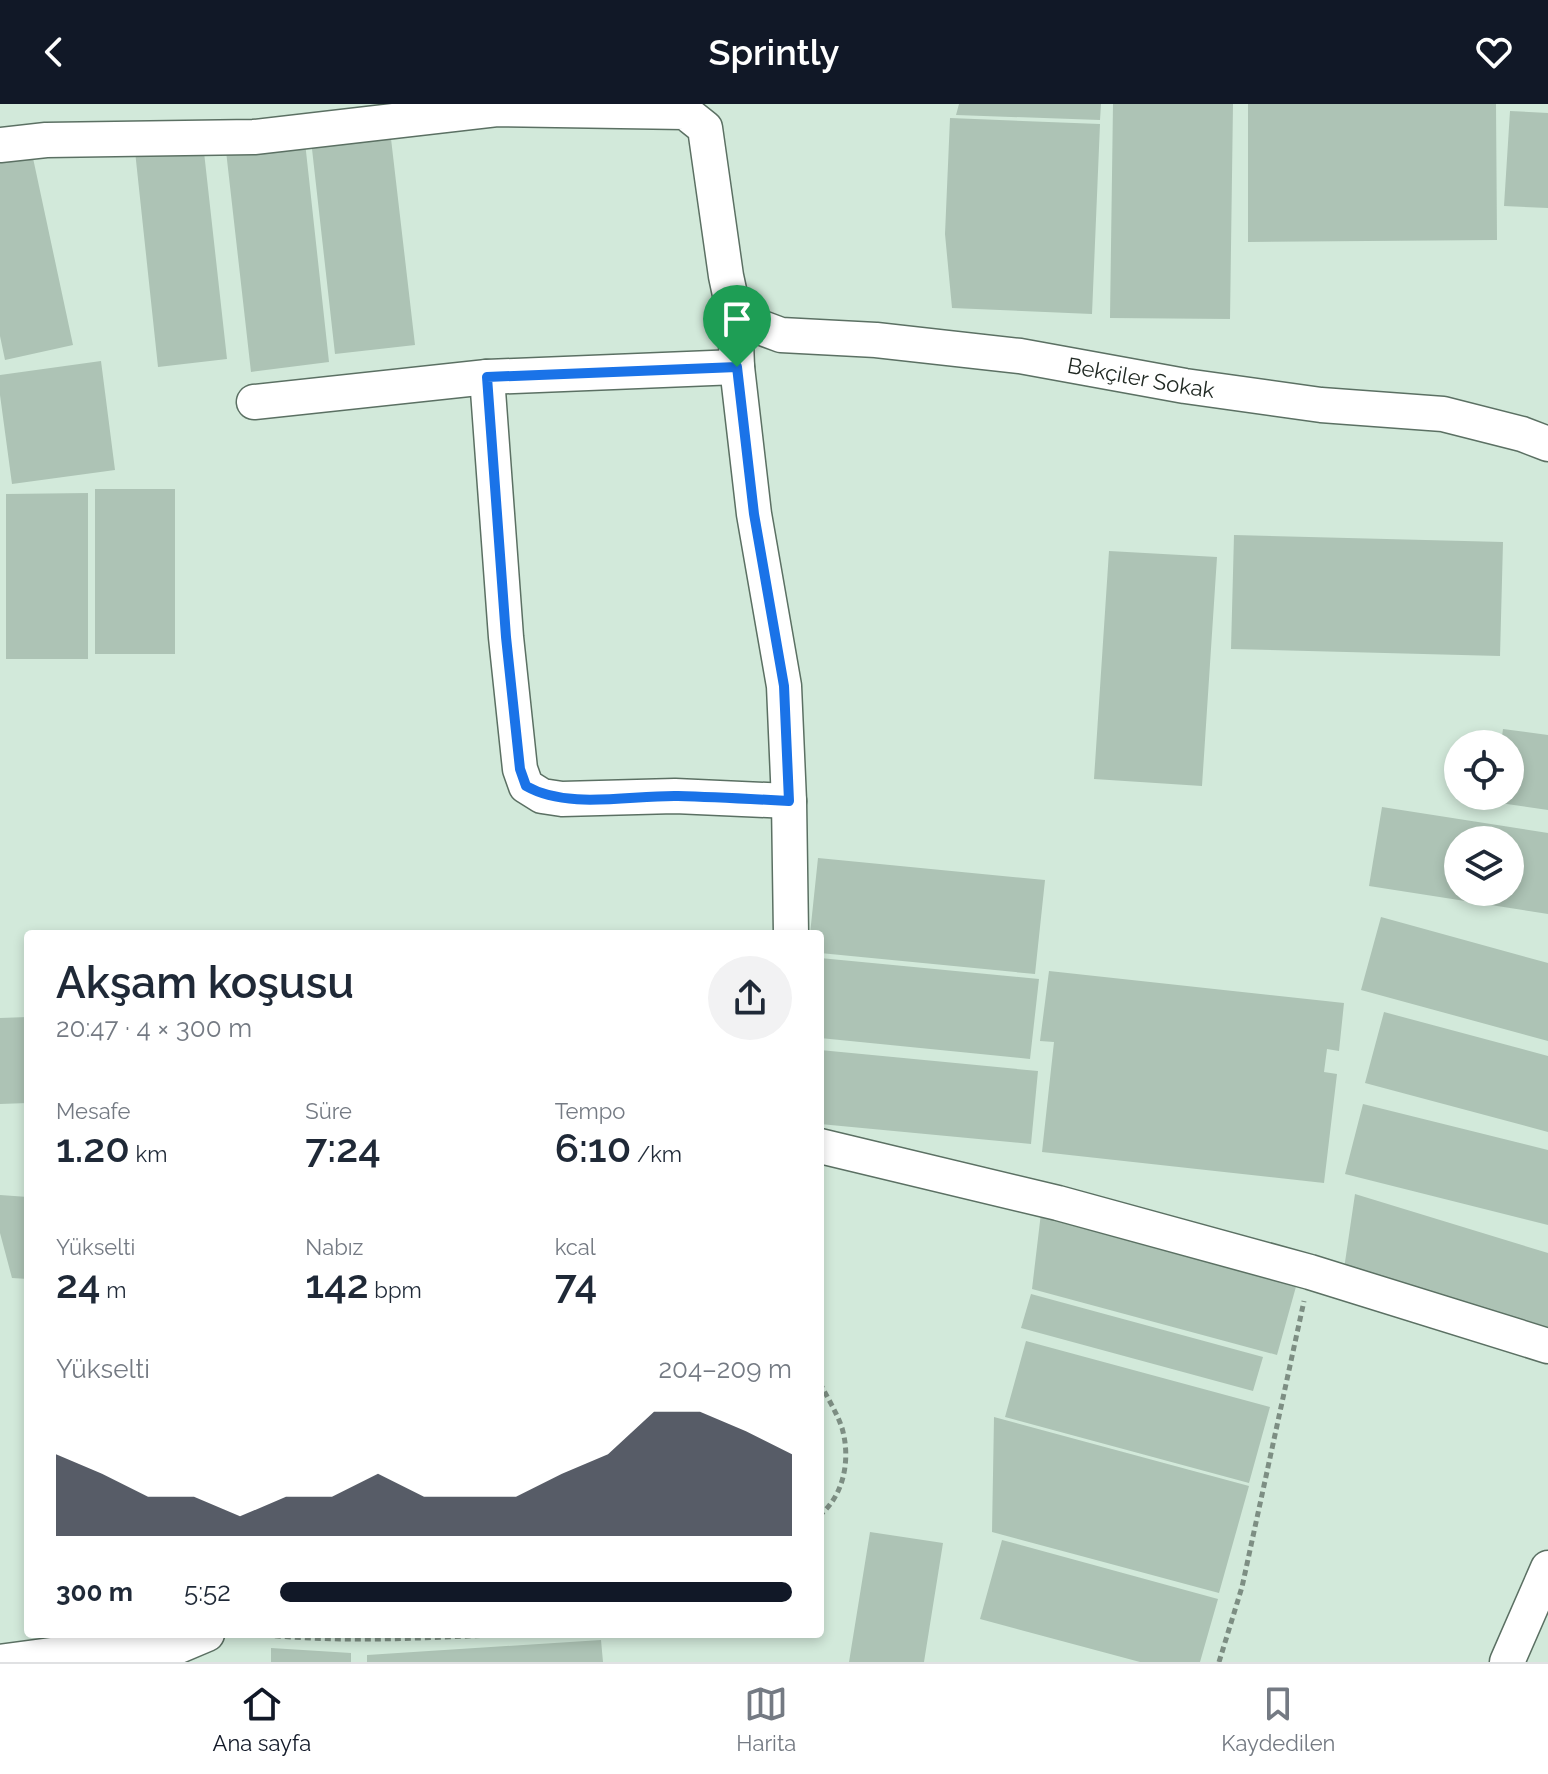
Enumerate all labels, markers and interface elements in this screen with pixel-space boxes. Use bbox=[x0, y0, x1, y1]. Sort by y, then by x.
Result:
icon: back bbox=[32, 30, 76, 74]
icon: heart bbox=[1472, 30, 1516, 74]
text: Sprintly bbox=[708, 31, 840, 73]
pin bbox=[703, 285, 771, 367]
icon: arrive bbox=[715, 297, 759, 341]
street label: Bekçiler Sokak bbox=[1065, 352, 1217, 403]
map controls bbox=[1444, 730, 1524, 906]
button: locate bbox=[1444, 730, 1524, 810]
button: layers bbox=[1444, 826, 1524, 906]
button: share bbox=[708, 956, 792, 1040]
text: Akşam koşusu bbox=[56, 957, 354, 1008]
text: 20:47 · 4 × 300 m bbox=[56, 1013, 252, 1043]
text: Mesafe bbox=[56, 1098, 130, 1124]
text: Süre bbox=[305, 1098, 352, 1124]
text: Tempo bbox=[555, 1098, 625, 1124]
text: 1.20 bbox=[56, 1124, 130, 1171]
text: 7:24 bbox=[305, 1124, 381, 1171]
text: 6:10 bbox=[555, 1124, 631, 1171]
text: km bbox=[130, 1141, 167, 1167]
text: /km bbox=[631, 1141, 682, 1167]
text: Yükselti bbox=[56, 1234, 135, 1260]
text: Nabız bbox=[305, 1234, 363, 1260]
text: kcal bbox=[555, 1234, 596, 1260]
text: 24 bbox=[56, 1260, 101, 1307]
text: 142 bbox=[305, 1260, 369, 1307]
text: 74 bbox=[555, 1260, 597, 1307]
text: m bbox=[101, 1277, 126, 1303]
text: bpm bbox=[369, 1277, 422, 1303]
text: Yükselti bbox=[56, 1354, 150, 1384]
text: 204–209 m bbox=[658, 1354, 792, 1384]
text: 300 m bbox=[56, 1577, 133, 1607]
text: 5:52 bbox=[184, 1577, 231, 1607]
tab: Ana sayfa bbox=[213, 1682, 311, 1756]
tab: Harita bbox=[736, 1682, 796, 1756]
tab: Kaydedilen bbox=[1221, 1682, 1335, 1756]

